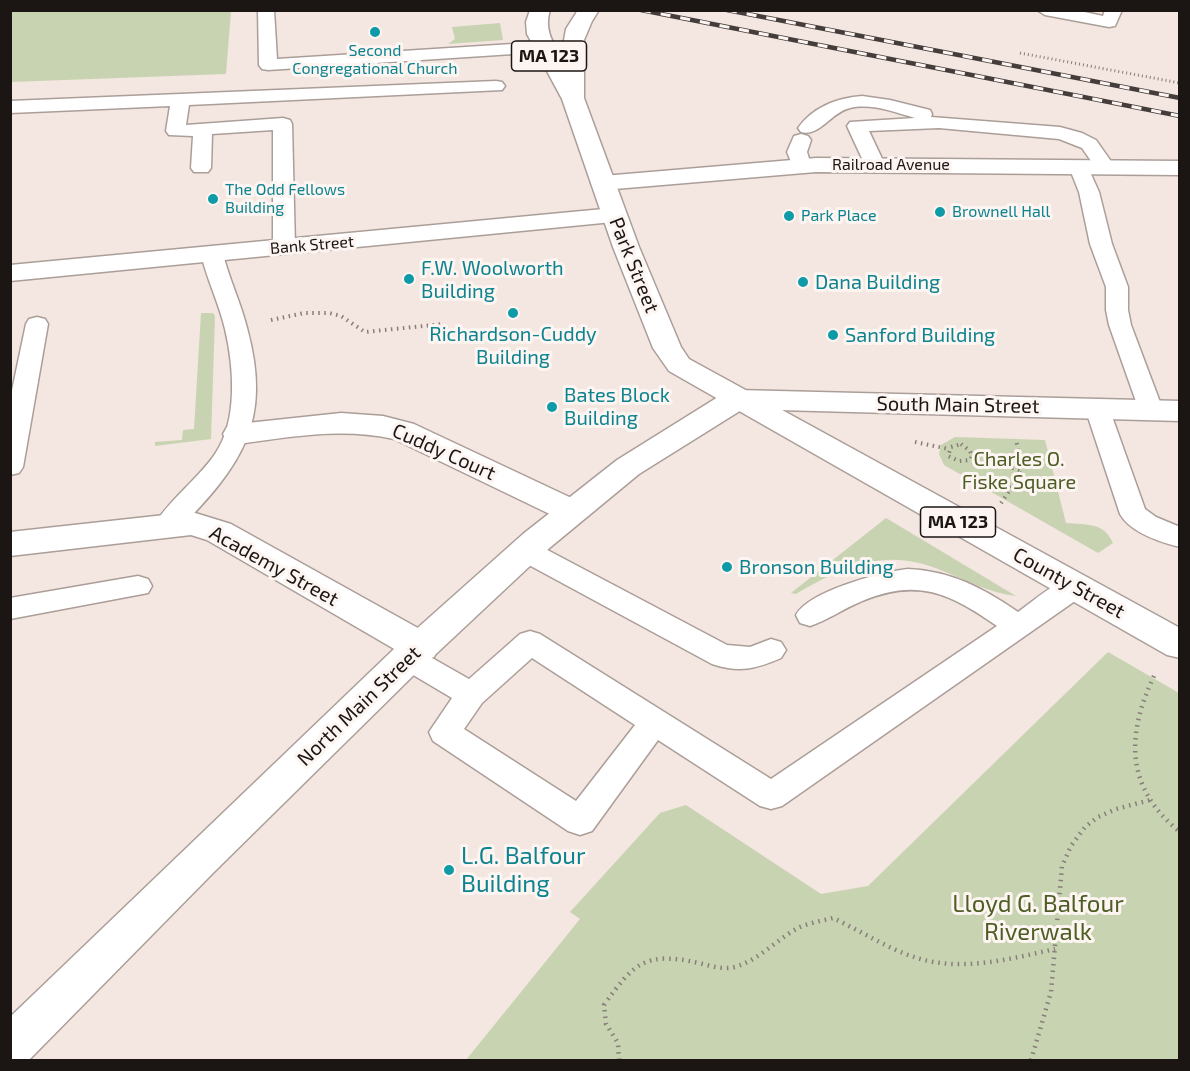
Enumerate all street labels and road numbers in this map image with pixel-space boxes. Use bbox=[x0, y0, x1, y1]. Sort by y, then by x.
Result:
road number: MA 123 bbox=[512, 41, 586, 71]
street label: Railroad Avenue bbox=[832, 155, 950, 175]
street label: Park Street bbox=[604, 214, 664, 316]
street label: Bank Street bbox=[269, 232, 355, 258]
street label: South Main Street bbox=[876, 392, 1040, 418]
street label: Cuddy Court bbox=[389, 419, 499, 485]
road number: MA 123 bbox=[920, 507, 996, 537]
street label: Academy Street bbox=[205, 521, 343, 611]
street label: County Street bbox=[1009, 542, 1129, 624]
street label: North Main Street bbox=[292, 641, 426, 771]

